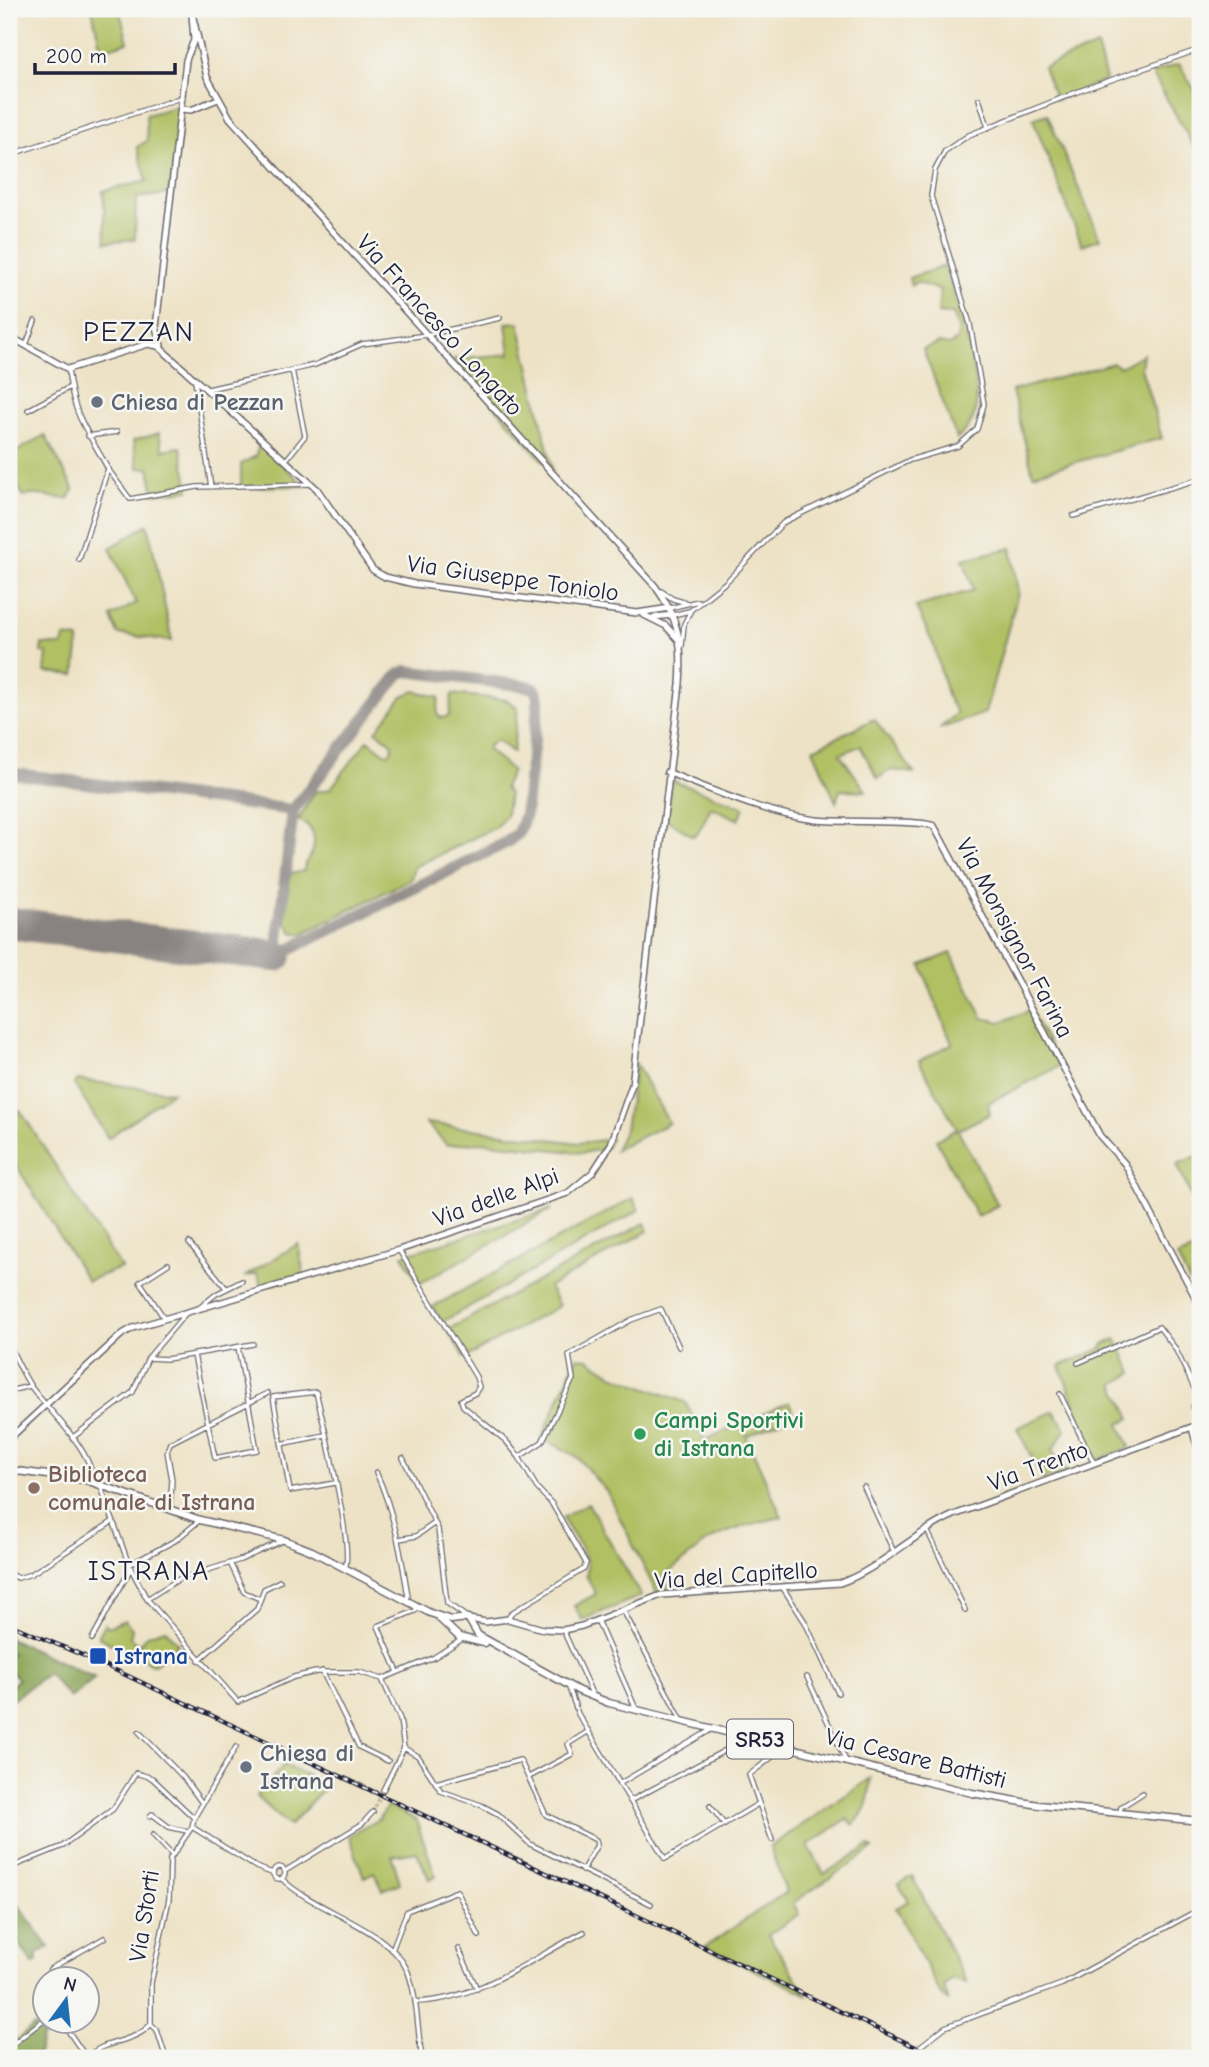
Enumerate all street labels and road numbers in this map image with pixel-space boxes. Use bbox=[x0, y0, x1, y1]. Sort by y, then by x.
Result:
street label: Via Francesco Longato bbox=[351, 228, 529, 422]
street label: Via Giuseppe Toniolo bbox=[405, 549, 621, 607]
street label: Via Monsignor Farina bbox=[951, 833, 1079, 1043]
street label: Via delle Alpi bbox=[429, 1161, 563, 1233]
street label: Via Trento bbox=[984, 1435, 1092, 1497]
street label: Via del Capitello bbox=[653, 1555, 819, 1595]
road number: SR53 bbox=[727, 1720, 793, 1758]
street label: Via Cesare Battisti bbox=[823, 1722, 1009, 1794]
street label: Via Storti bbox=[123, 1868, 165, 1964]

